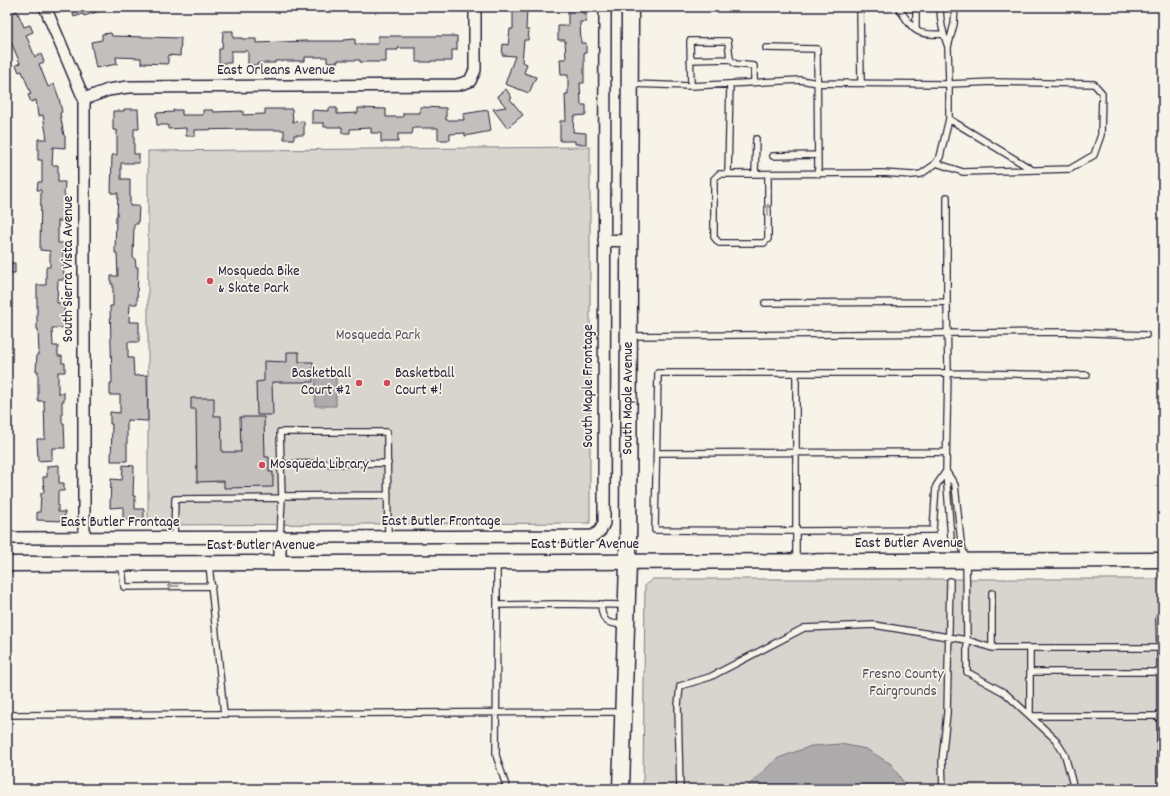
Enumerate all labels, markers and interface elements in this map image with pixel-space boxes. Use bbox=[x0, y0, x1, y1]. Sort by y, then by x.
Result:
street label: East Orleans Avenue bbox=[217, 60, 336, 82]
street label: South Sierra Vista Avenue bbox=[58, 195, 80, 342]
one-way arrow bbox=[764, 204, 772, 217]
place label: Mosqueda Bike & Skate Park bbox=[218, 261, 300, 300]
marker: Mosqueda Bike & Skate Park bbox=[205, 276, 215, 286]
street label: South Maple Frontage bbox=[578, 324, 600, 448]
park label: Mosqueda Park bbox=[336, 325, 420, 347]
street label: South Maple Avenue bbox=[617, 341, 640, 455]
place label: Basketball Court #2 bbox=[292, 363, 351, 402]
place label: Basketball Court #! bbox=[395, 363, 455, 402]
marker: Basketball Court #2 bbox=[354, 378, 364, 388]
marker: Basketball Court #! bbox=[382, 378, 392, 388]
place label: Mosqueda Library bbox=[270, 454, 370, 476]
marker: Mosqueda Library bbox=[257, 460, 267, 470]
street label: East Butler Frontage bbox=[381, 511, 501, 533]
street label: East Butler Frontage bbox=[60, 512, 180, 534]
street label: East Butler Avenue bbox=[855, 533, 964, 555]
street label: East Butler Avenue bbox=[531, 534, 640, 556]
street label: East Butler Avenue bbox=[207, 535, 316, 557]
one-way arrow bbox=[167, 582, 180, 590]
park label: Fresno County Fairgrounds bbox=[862, 664, 945, 703]

